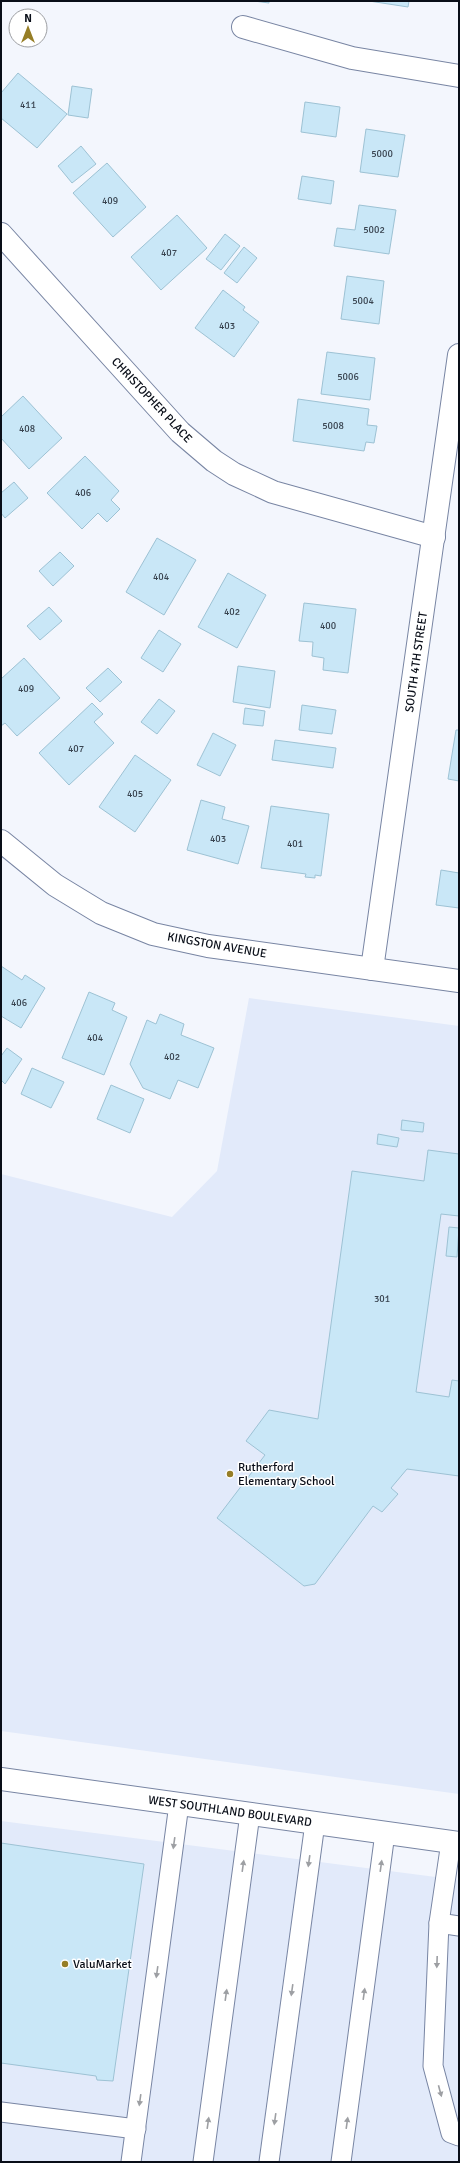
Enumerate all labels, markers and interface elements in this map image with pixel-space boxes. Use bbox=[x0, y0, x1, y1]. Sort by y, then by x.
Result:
north arrow bbox=[8, 8, 48, 48]
text: N bbox=[24, 12, 32, 25]
house number: 411 bbox=[20, 99, 36, 111]
house number: 5000 bbox=[371, 148, 393, 160]
house number: 409 bbox=[102, 195, 118, 207]
house number: 5002 bbox=[363, 224, 385, 236]
house number: 407 bbox=[161, 247, 177, 259]
house number: 5004 bbox=[352, 295, 374, 307]
house number: 403 bbox=[219, 320, 235, 332]
street label: CHRISTOPHER PLACE bbox=[108, 354, 195, 446]
house number: 5006 bbox=[337, 371, 359, 383]
house number: 5008 bbox=[322, 420, 344, 432]
house number: 408 bbox=[19, 423, 35, 435]
house number: 406 bbox=[75, 487, 91, 499]
house number: 404 bbox=[153, 571, 170, 583]
house number: 402 bbox=[224, 606, 240, 618]
street label: SOUTH 4TH STREET bbox=[402, 611, 431, 713]
house number: 400 bbox=[320, 620, 336, 632]
house number: 409 bbox=[18, 683, 34, 695]
house number: 407 bbox=[68, 743, 84, 755]
house number: 405 bbox=[127, 788, 143, 800]
house number: 403 bbox=[210, 833, 226, 845]
house number: 401 bbox=[287, 838, 303, 850]
street label: KINGSTON AVENUE bbox=[166, 929, 268, 962]
house number: 406 bbox=[11, 997, 27, 1009]
house number: 404 bbox=[87, 1032, 104, 1044]
house number: 402 bbox=[164, 1051, 180, 1063]
house number: 301 bbox=[374, 1293, 390, 1305]
place label: Rutherford Elementary School bbox=[238, 1460, 335, 1489]
marker: Rutherford Elementary School bbox=[225, 1469, 235, 1479]
street label: WEST SOUTHLAND BOULEVARD bbox=[147, 1793, 313, 1830]
one-way arrow bbox=[171, 1837, 177, 1849]
one-way arrow bbox=[306, 1855, 312, 1867]
one-way arrow bbox=[240, 1860, 246, 1872]
one-way arrow bbox=[378, 1860, 384, 1872]
one-way arrow bbox=[434, 1956, 441, 1968]
place label: ValuMarket bbox=[73, 1957, 132, 1972]
marker: ValuMarket bbox=[60, 1959, 70, 1969]
one-way arrow bbox=[154, 1965, 160, 1978]
one-way arrow bbox=[289, 1984, 295, 1996]
one-way arrow bbox=[223, 1988, 229, 2001]
one-way arrow bbox=[361, 1988, 367, 2001]
one-way arrow bbox=[437, 2085, 443, 2097]
one-way arrow bbox=[137, 2094, 143, 2106]
one-way arrow bbox=[271, 2113, 278, 2125]
one-way arrow bbox=[205, 2117, 211, 2129]
one-way arrow bbox=[344, 2117, 350, 2129]

